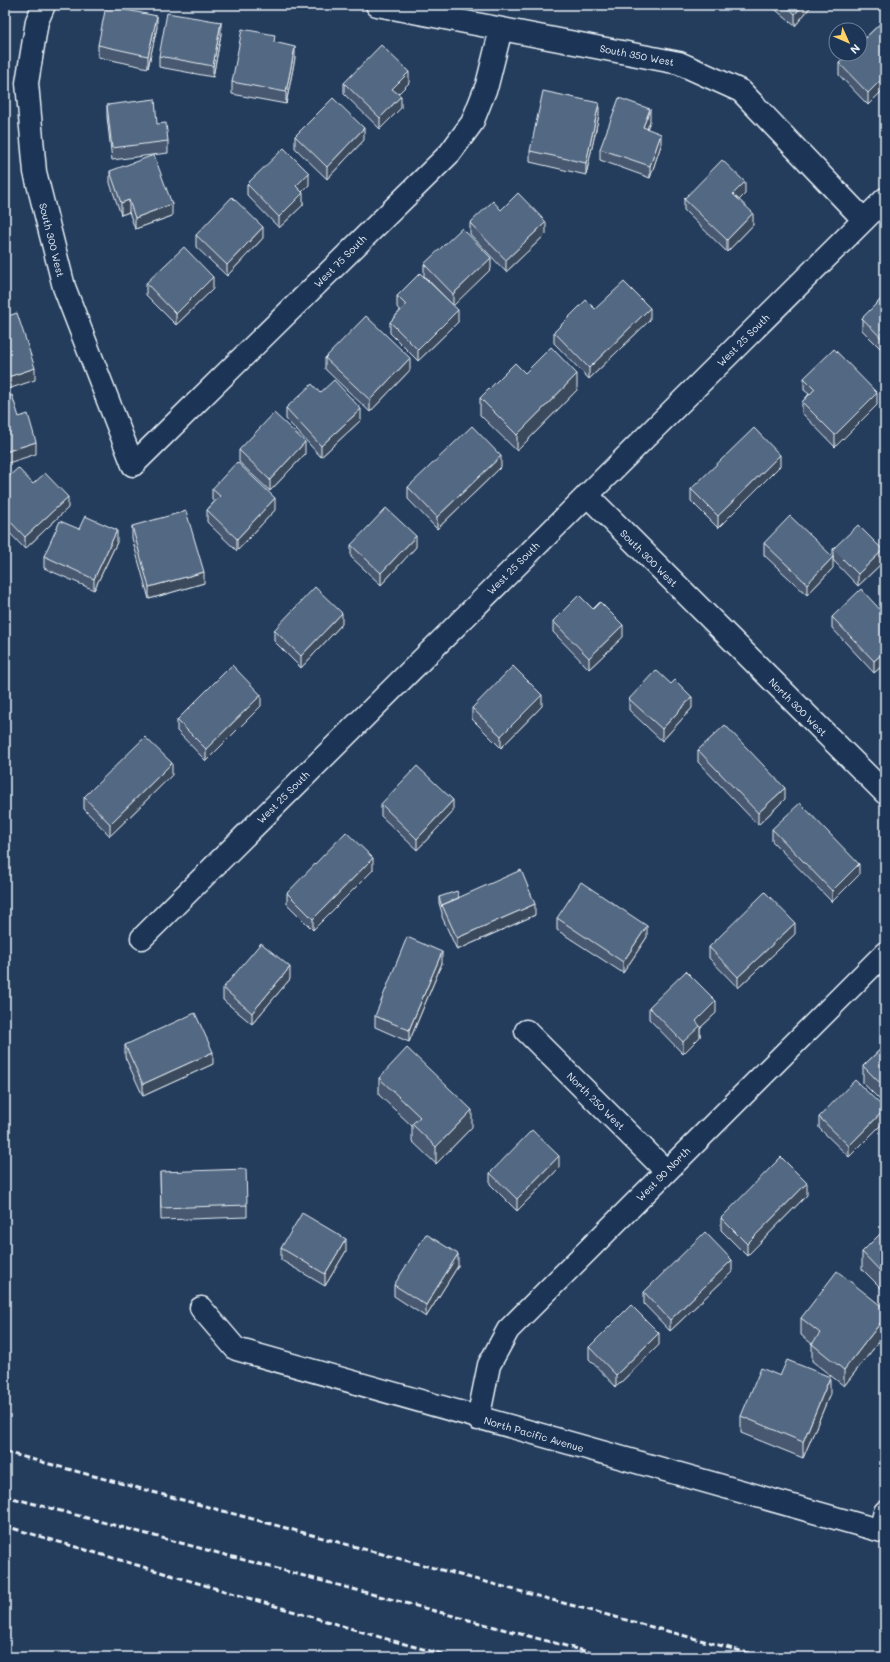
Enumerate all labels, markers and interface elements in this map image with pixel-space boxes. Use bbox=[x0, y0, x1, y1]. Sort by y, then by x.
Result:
north arrow bbox=[828, 22, 868, 62]
street label: South 350 West bbox=[599, 41, 675, 69]
text: N bbox=[847, 41, 864, 58]
street label: South 300 West bbox=[36, 201, 68, 279]
street label: West 75 South bbox=[311, 231, 370, 290]
street label: West 25 South bbox=[714, 310, 773, 369]
street label: South 300 West bbox=[617, 526, 681, 590]
street label: West 25 South bbox=[484, 538, 543, 597]
street label: North 300 West bbox=[766, 675, 830, 739]
street label: West 25 South bbox=[254, 767, 313, 826]
street label: North 250 West bbox=[564, 1069, 628, 1133]
street label: West 90 North bbox=[633, 1144, 693, 1204]
street label: North Pacific Avenue bbox=[482, 1413, 586, 1455]

